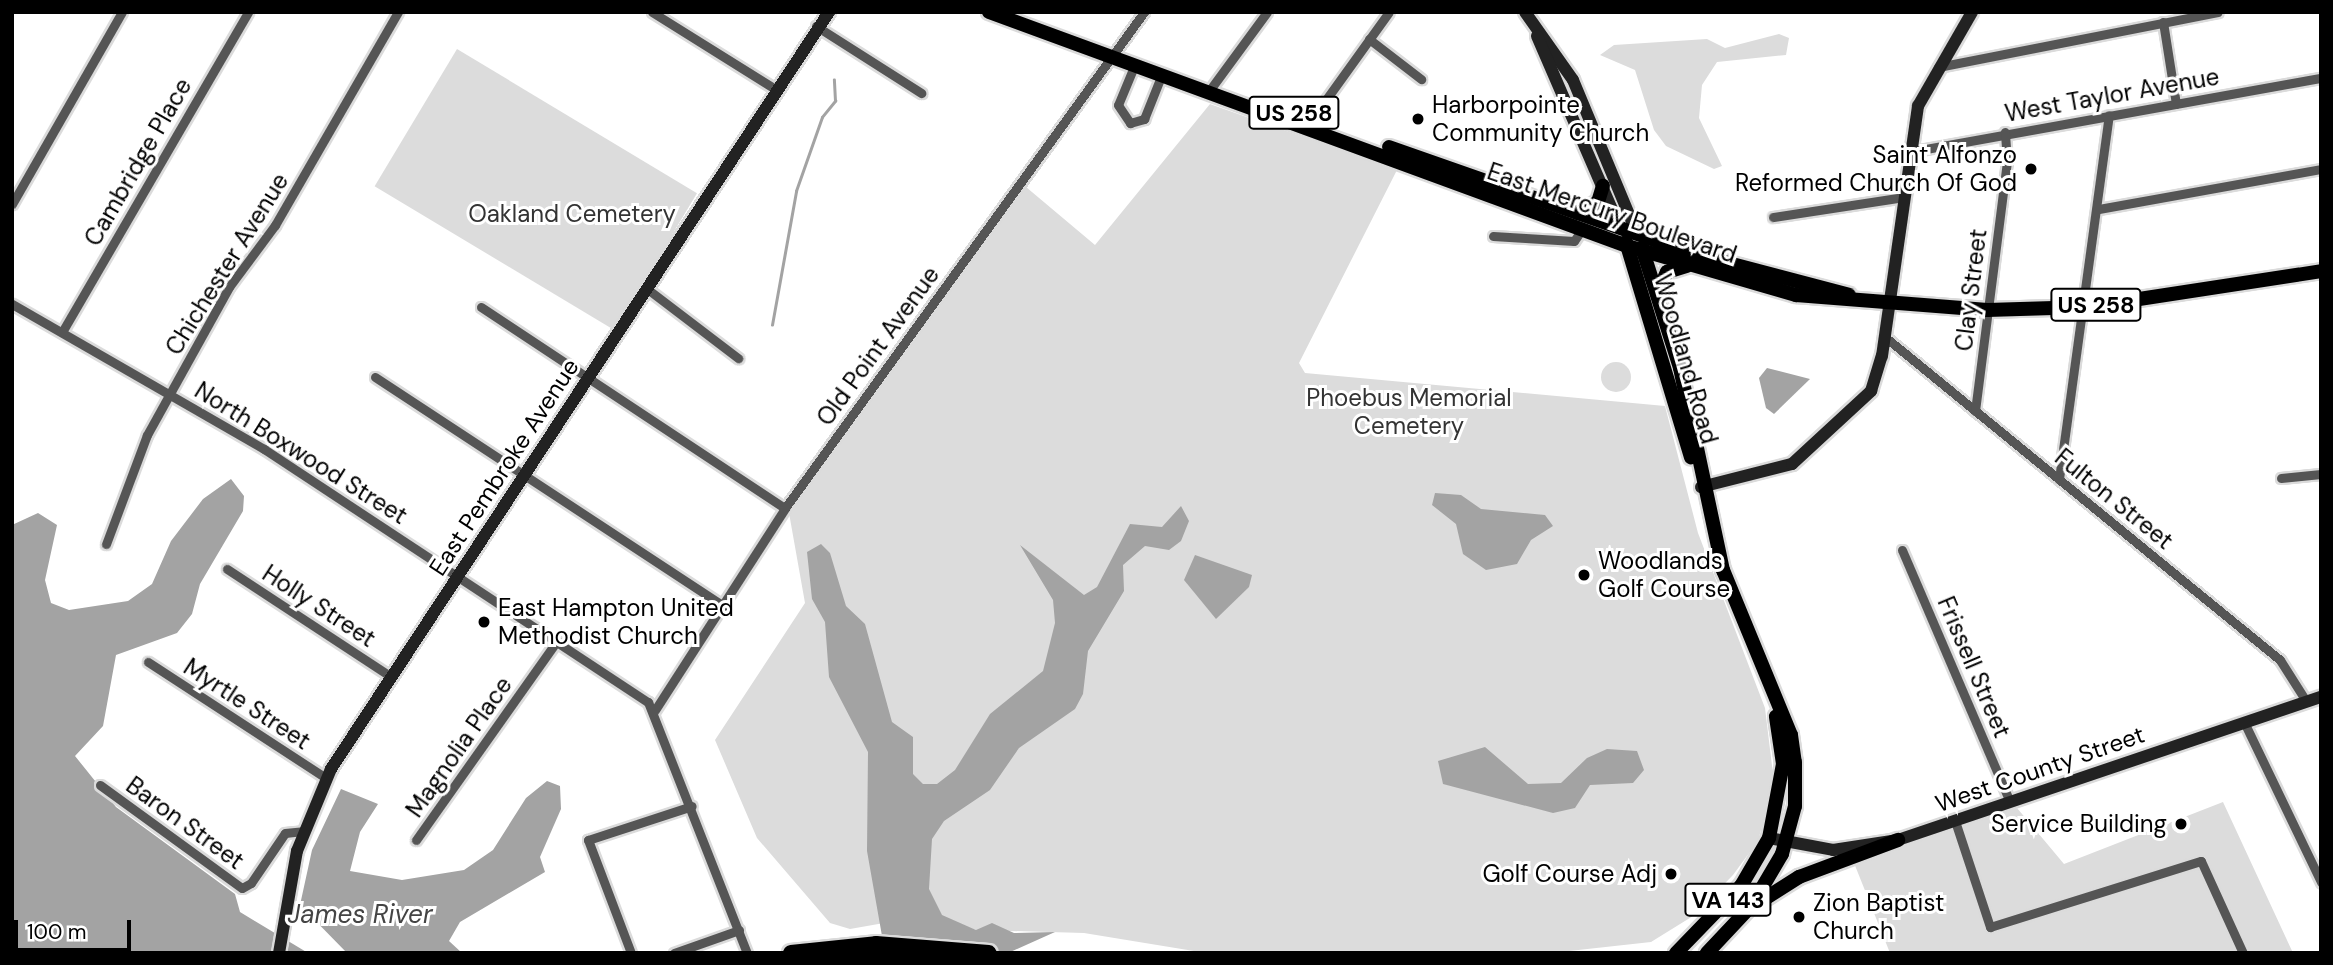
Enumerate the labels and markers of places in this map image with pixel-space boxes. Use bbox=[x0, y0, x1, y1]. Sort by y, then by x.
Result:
place label: Harborpointe Community Church bbox=[1432, 91, 1649, 147]
marker: Harborpointe Community Church bbox=[1410, 111, 1426, 127]
place label: Saint Alfonzo Reformed Church Of God bbox=[1735, 141, 2017, 197]
marker: Saint Alfonzo Reformed Church Of God bbox=[2023, 161, 2039, 177]
place label: Woodlands Golf Course bbox=[1598, 547, 1730, 603]
marker: Woodlands Golf Course bbox=[1576, 567, 1592, 583]
place label: East Hampton United Methodist Church bbox=[498, 594, 734, 650]
marker: East Hampton United Methodist Church bbox=[476, 614, 492, 630]
place label: Service Building bbox=[1991, 810, 2167, 838]
marker: Service Building bbox=[2173, 816, 2189, 832]
place label: Golf Course Adj bbox=[1482, 860, 1657, 888]
marker: Golf Course Adj bbox=[1663, 866, 1679, 882]
place label: Zion Baptist Church bbox=[1813, 889, 1944, 945]
marker: Zion Baptist Church bbox=[1791, 909, 1807, 925]

